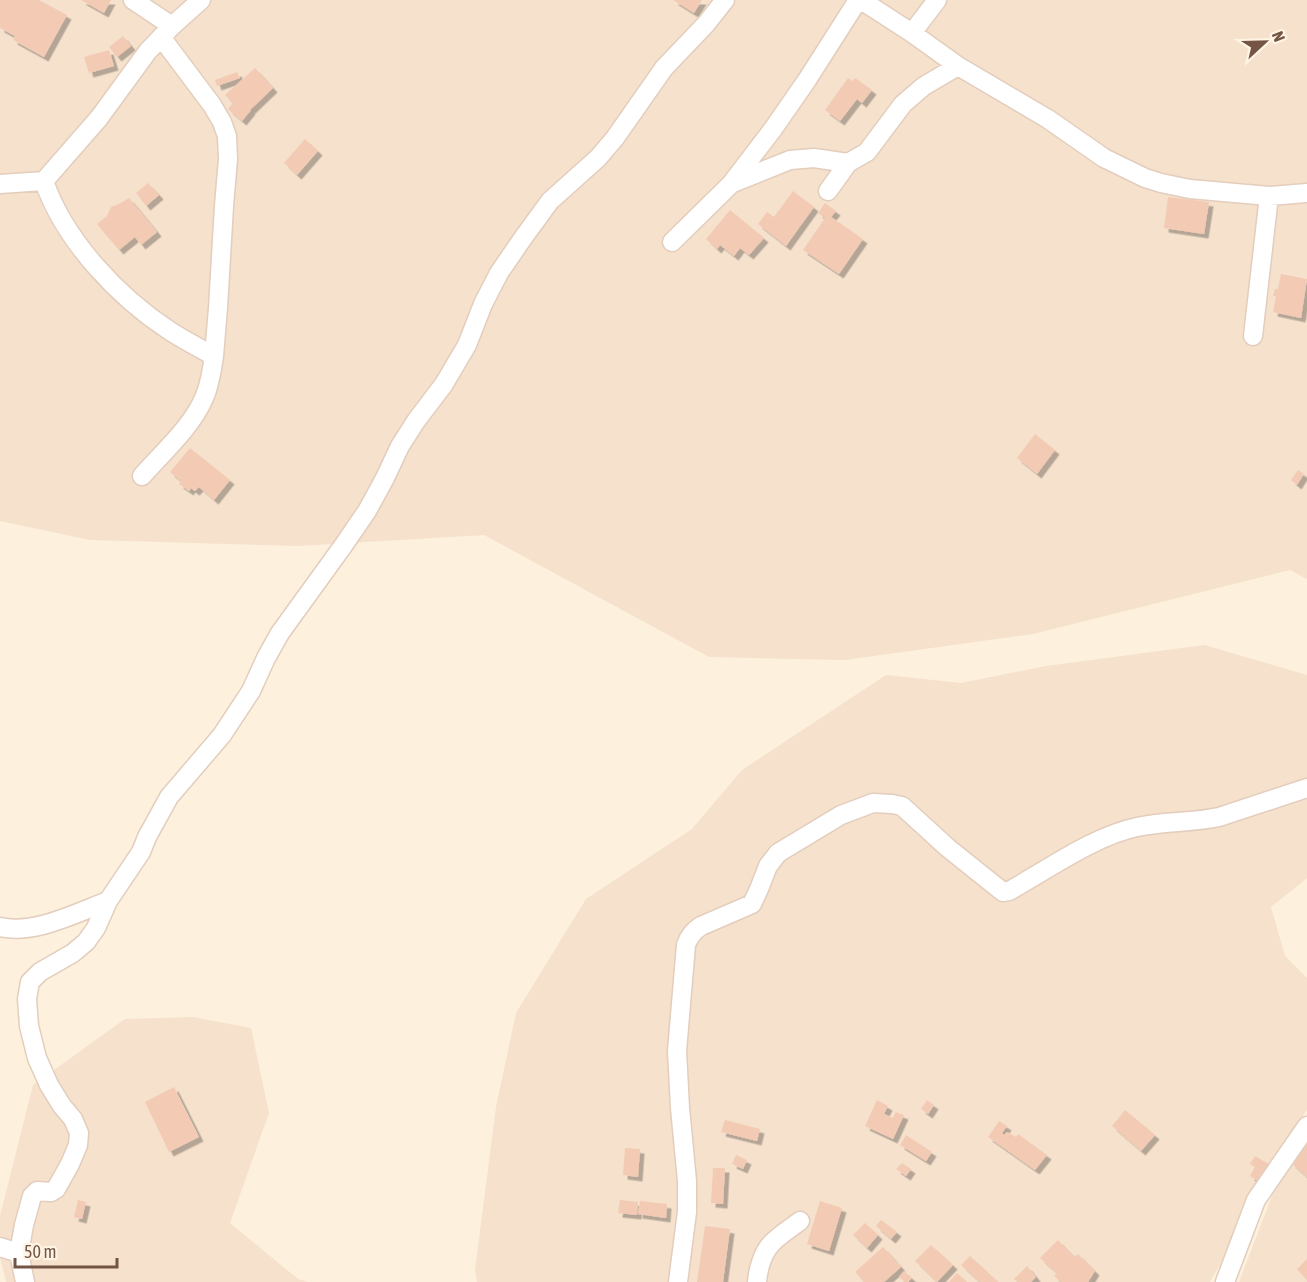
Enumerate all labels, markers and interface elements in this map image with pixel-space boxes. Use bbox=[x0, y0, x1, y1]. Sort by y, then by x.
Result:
north arrow bbox=[1235, 12, 1295, 72]
text: N bbox=[1269, 29, 1289, 44]
scale bar bbox=[15, 1231, 117, 1269]
text: 50 m bbox=[24, 1241, 56, 1262]

